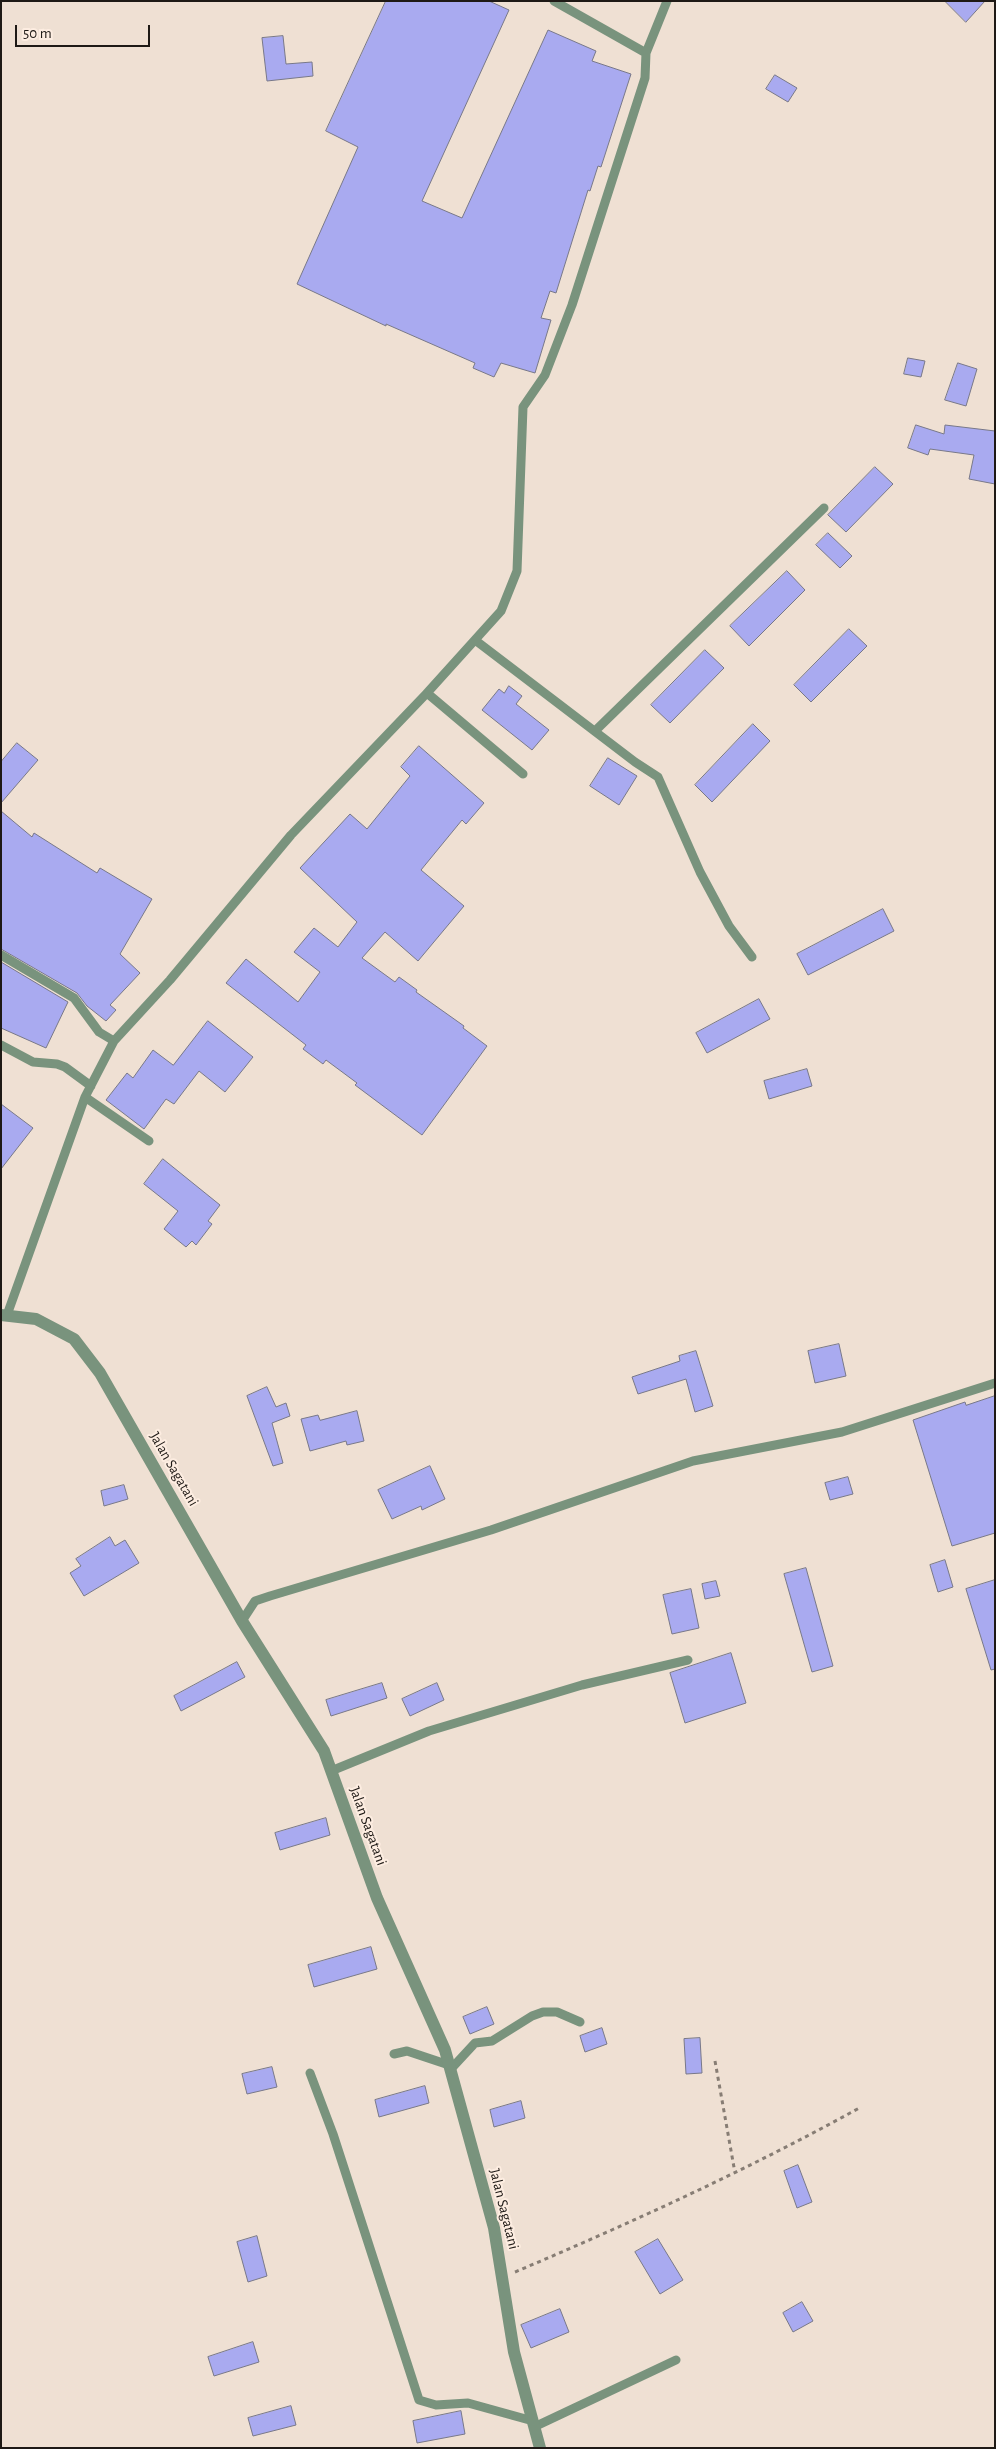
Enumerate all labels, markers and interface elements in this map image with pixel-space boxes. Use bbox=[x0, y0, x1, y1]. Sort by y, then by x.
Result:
scale bar bbox=[18, 15, 152, 47]
text: 50 m bbox=[23, 26, 52, 41]
street label: Jalan Sagatani bbox=[146, 1429, 202, 1509]
street label: Jalan Sagatani bbox=[345, 1784, 391, 1868]
street label: Jalan Sagatani bbox=[485, 2167, 523, 2251]

